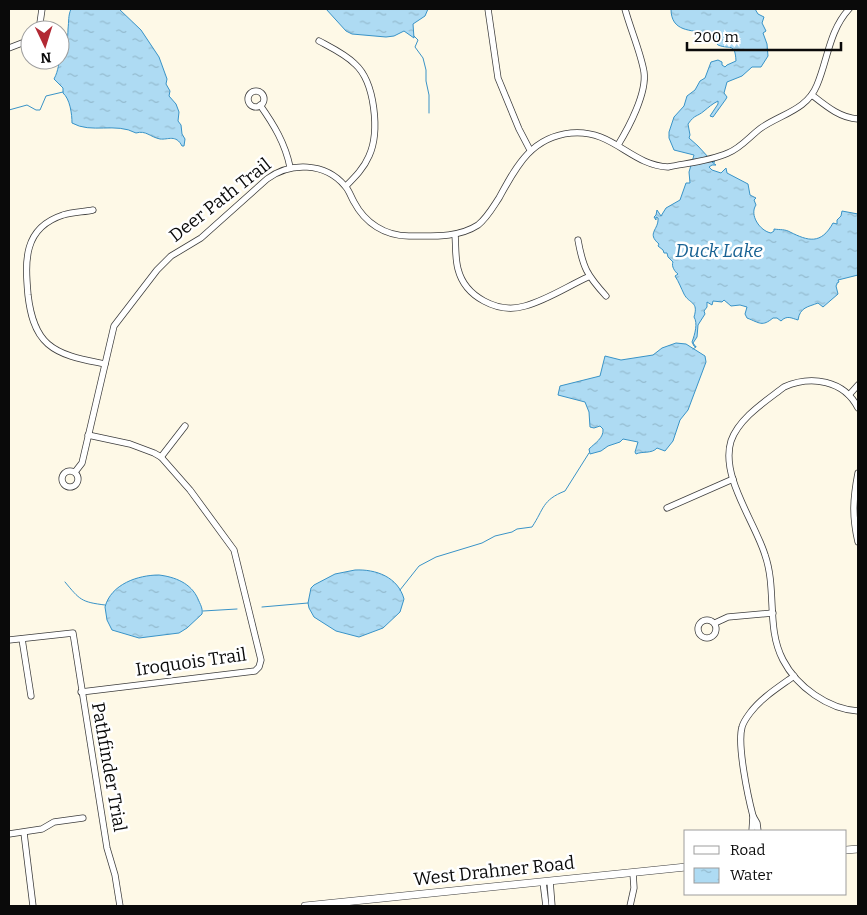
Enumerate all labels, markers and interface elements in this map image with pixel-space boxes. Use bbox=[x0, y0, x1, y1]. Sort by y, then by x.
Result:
north arrow bbox=[20, 20, 70, 70]
scale bar bbox=[687, 20, 841, 52]
text: 200 m bbox=[694, 28, 739, 46]
text: N bbox=[40, 49, 52, 66]
street label: Deer Path Trail bbox=[165, 153, 275, 247]
water label: Duck Lake bbox=[675, 239, 763, 262]
street label: Iroquois Trail bbox=[134, 643, 248, 681]
street label: Pathfinder Trial bbox=[87, 701, 131, 833]
legend bbox=[684, 830, 847, 895]
text: Road bbox=[730, 841, 765, 859]
street label: West Drahner Road bbox=[412, 852, 576, 890]
text: Water bbox=[730, 866, 773, 884]

